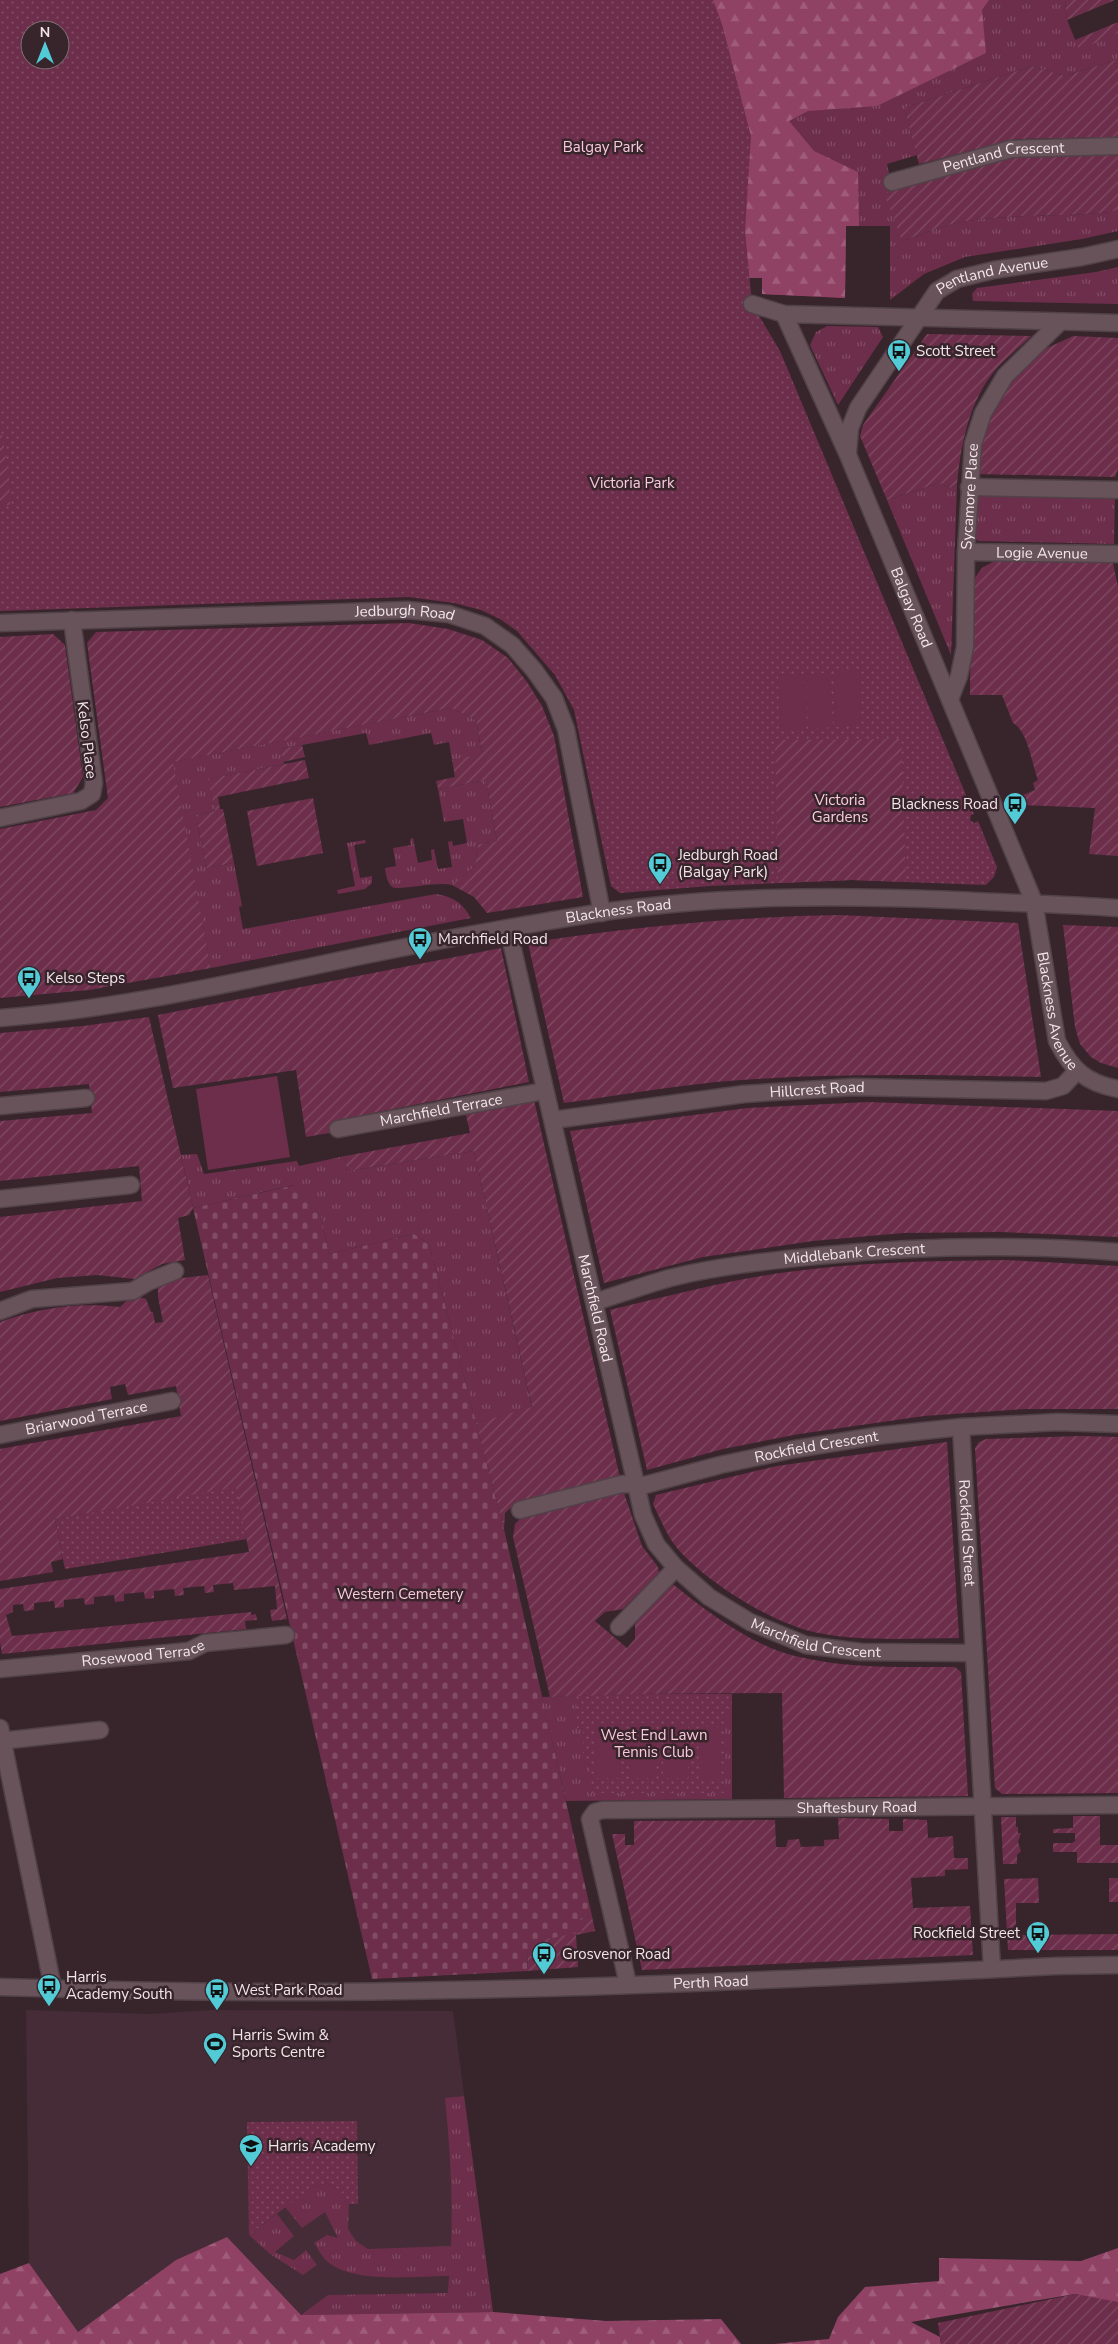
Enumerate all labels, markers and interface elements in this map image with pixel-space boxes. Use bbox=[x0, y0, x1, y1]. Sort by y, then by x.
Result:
north arrow bbox=[20, 20, 70, 70]
text: N bbox=[40, 23, 50, 42]
park label: Balgay Park bbox=[563, 137, 644, 157]
street label: Pentland Crescent bbox=[941, 137, 1065, 177]
street label: Pentland Avenue bbox=[932, 252, 1049, 299]
bus stop icon: Scott Street bbox=[886, 338, 912, 372]
place label: Scott Street bbox=[916, 341, 996, 361]
street label: Sycamore Place bbox=[956, 443, 983, 550]
park label: Victoria Park bbox=[589, 473, 675, 493]
street label: Logie Avenue bbox=[996, 542, 1088, 564]
street label: Balgay Road bbox=[886, 564, 937, 651]
street label: Jedburgh Road bbox=[353, 600, 458, 625]
street label: Kelso Place bbox=[72, 700, 102, 780]
park label: Victoria Gardens bbox=[812, 790, 868, 827]
bus stop icon: Blackness Road bbox=[1002, 791, 1028, 825]
place label: Blackness Road bbox=[891, 794, 998, 814]
place label: Jedburgh Road (Balgay Park) bbox=[677, 845, 778, 882]
bus stop icon: Jedburgh Road (Balgay Park) bbox=[647, 851, 673, 885]
street label: Blackness Road bbox=[564, 894, 672, 928]
bus stop icon: Marchfield Road bbox=[407, 926, 433, 960]
place label: Marchfield Road bbox=[438, 929, 548, 949]
street label: Blackness Avenue bbox=[1032, 950, 1083, 1075]
bus stop icon: Kelso Steps bbox=[16, 965, 42, 999]
place label: Kelso Steps bbox=[46, 968, 125, 988]
street label: Hillcrest Road bbox=[769, 1077, 865, 1102]
street label: Marchfield Terrace bbox=[378, 1089, 504, 1131]
street label: Middlebank Crescent bbox=[783, 1238, 926, 1269]
street label: Marchfield Road bbox=[573, 1252, 617, 1364]
street label: Briarwood Terrace bbox=[24, 1396, 149, 1440]
street label: Rockfield Crescent bbox=[753, 1426, 880, 1467]
street label: Rockfield Street bbox=[954, 1479, 980, 1588]
park label: Western Cemetery bbox=[337, 1584, 464, 1604]
street label: Marchfield Crescent bbox=[748, 1613, 882, 1662]
street label: Rosewood Terrace bbox=[80, 1635, 208, 1671]
park label: West End Lawn Tennis Club bbox=[601, 1725, 707, 1762]
street label: Shaftesbury Road bbox=[797, 1797, 917, 1818]
bus stop icon: Rockfield Street bbox=[1025, 1920, 1051, 1954]
place label: Rockfield Street bbox=[913, 1923, 1021, 1943]
bus stop icon: Grosvenor Road bbox=[531, 1941, 557, 1975]
place label: Grosvenor Road bbox=[562, 1944, 670, 1964]
place label: Harris Academy South bbox=[66, 1967, 173, 2004]
street label: Perth Road bbox=[673, 1971, 749, 1994]
bus stop icon: Harris Academy South bbox=[36, 1973, 62, 2007]
bus stop icon: West Park Road bbox=[204, 1977, 230, 2011]
place label: West Park Road bbox=[234, 1980, 343, 2000]
place label: Harris Swim & Sports Centre bbox=[232, 2025, 330, 2062]
sports icon: Harris Swim & Sports Centre bbox=[202, 2031, 228, 2065]
school or university icon: Harris Academy bbox=[238, 2133, 264, 2167]
place label: Harris Academy bbox=[268, 2136, 376, 2156]

